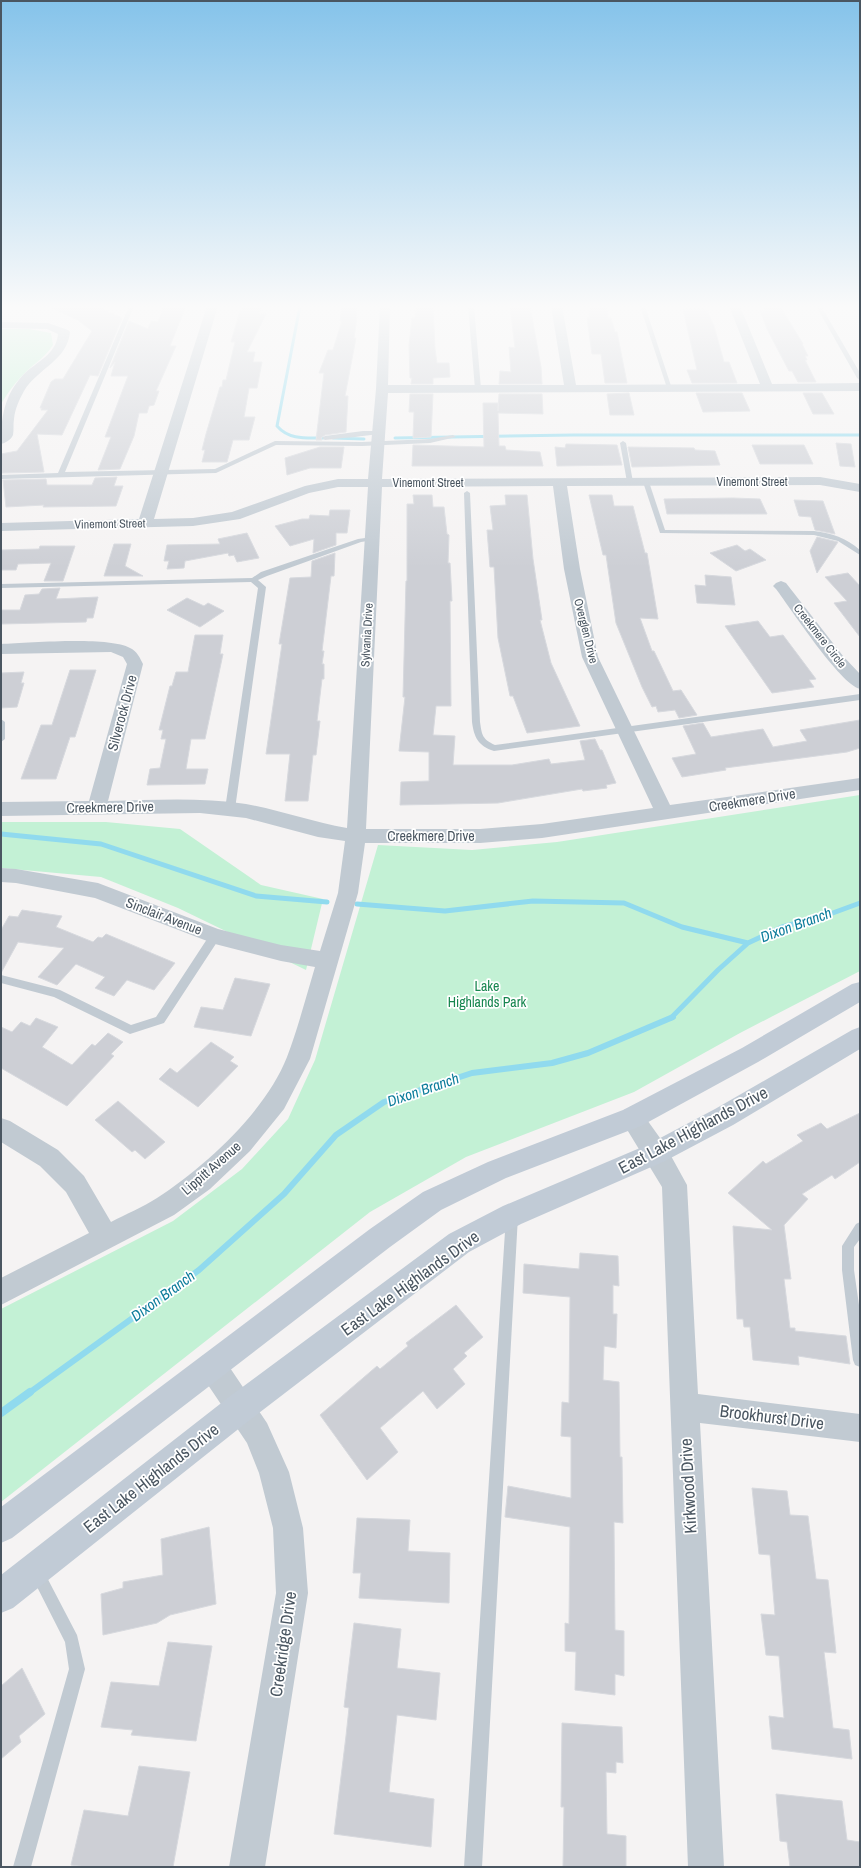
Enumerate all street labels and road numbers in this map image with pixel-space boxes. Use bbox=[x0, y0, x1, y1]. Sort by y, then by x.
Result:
street label: Vinemont Street bbox=[717, 474, 788, 490]
street label: Vinemont Street bbox=[393, 475, 464, 491]
street label: Vinemont Street bbox=[74, 515, 146, 533]
street label: Overglen Drive bbox=[570, 597, 602, 665]
street label: Creekmere Circle bbox=[790, 601, 850, 671]
street label: Sylvania Drive bbox=[357, 603, 377, 667]
street label: Silverock Drive bbox=[103, 673, 141, 753]
street label: Creekmere Drive bbox=[707, 784, 797, 816]
street label: Creekmere Drive bbox=[66, 797, 154, 817]
street label: Creekmere Drive bbox=[387, 827, 475, 845]
street label: Sinclair Avenue bbox=[123, 893, 205, 939]
street label: East Lake Highlands Drive bbox=[614, 1080, 772, 1179]
street label: Lippitt Avenue bbox=[177, 1137, 245, 1199]
street label: East Lake Highlands Drive bbox=[336, 1224, 484, 1341]
street label: Brookhurst Drive bbox=[719, 1399, 826, 1434]
street label: East Lake Highlands Drive bbox=[78, 1417, 223, 1538]
street label: Kirkwood Drive bbox=[674, 1438, 701, 1534]
street label: Creekridge Drive bbox=[264, 1590, 301, 1698]

